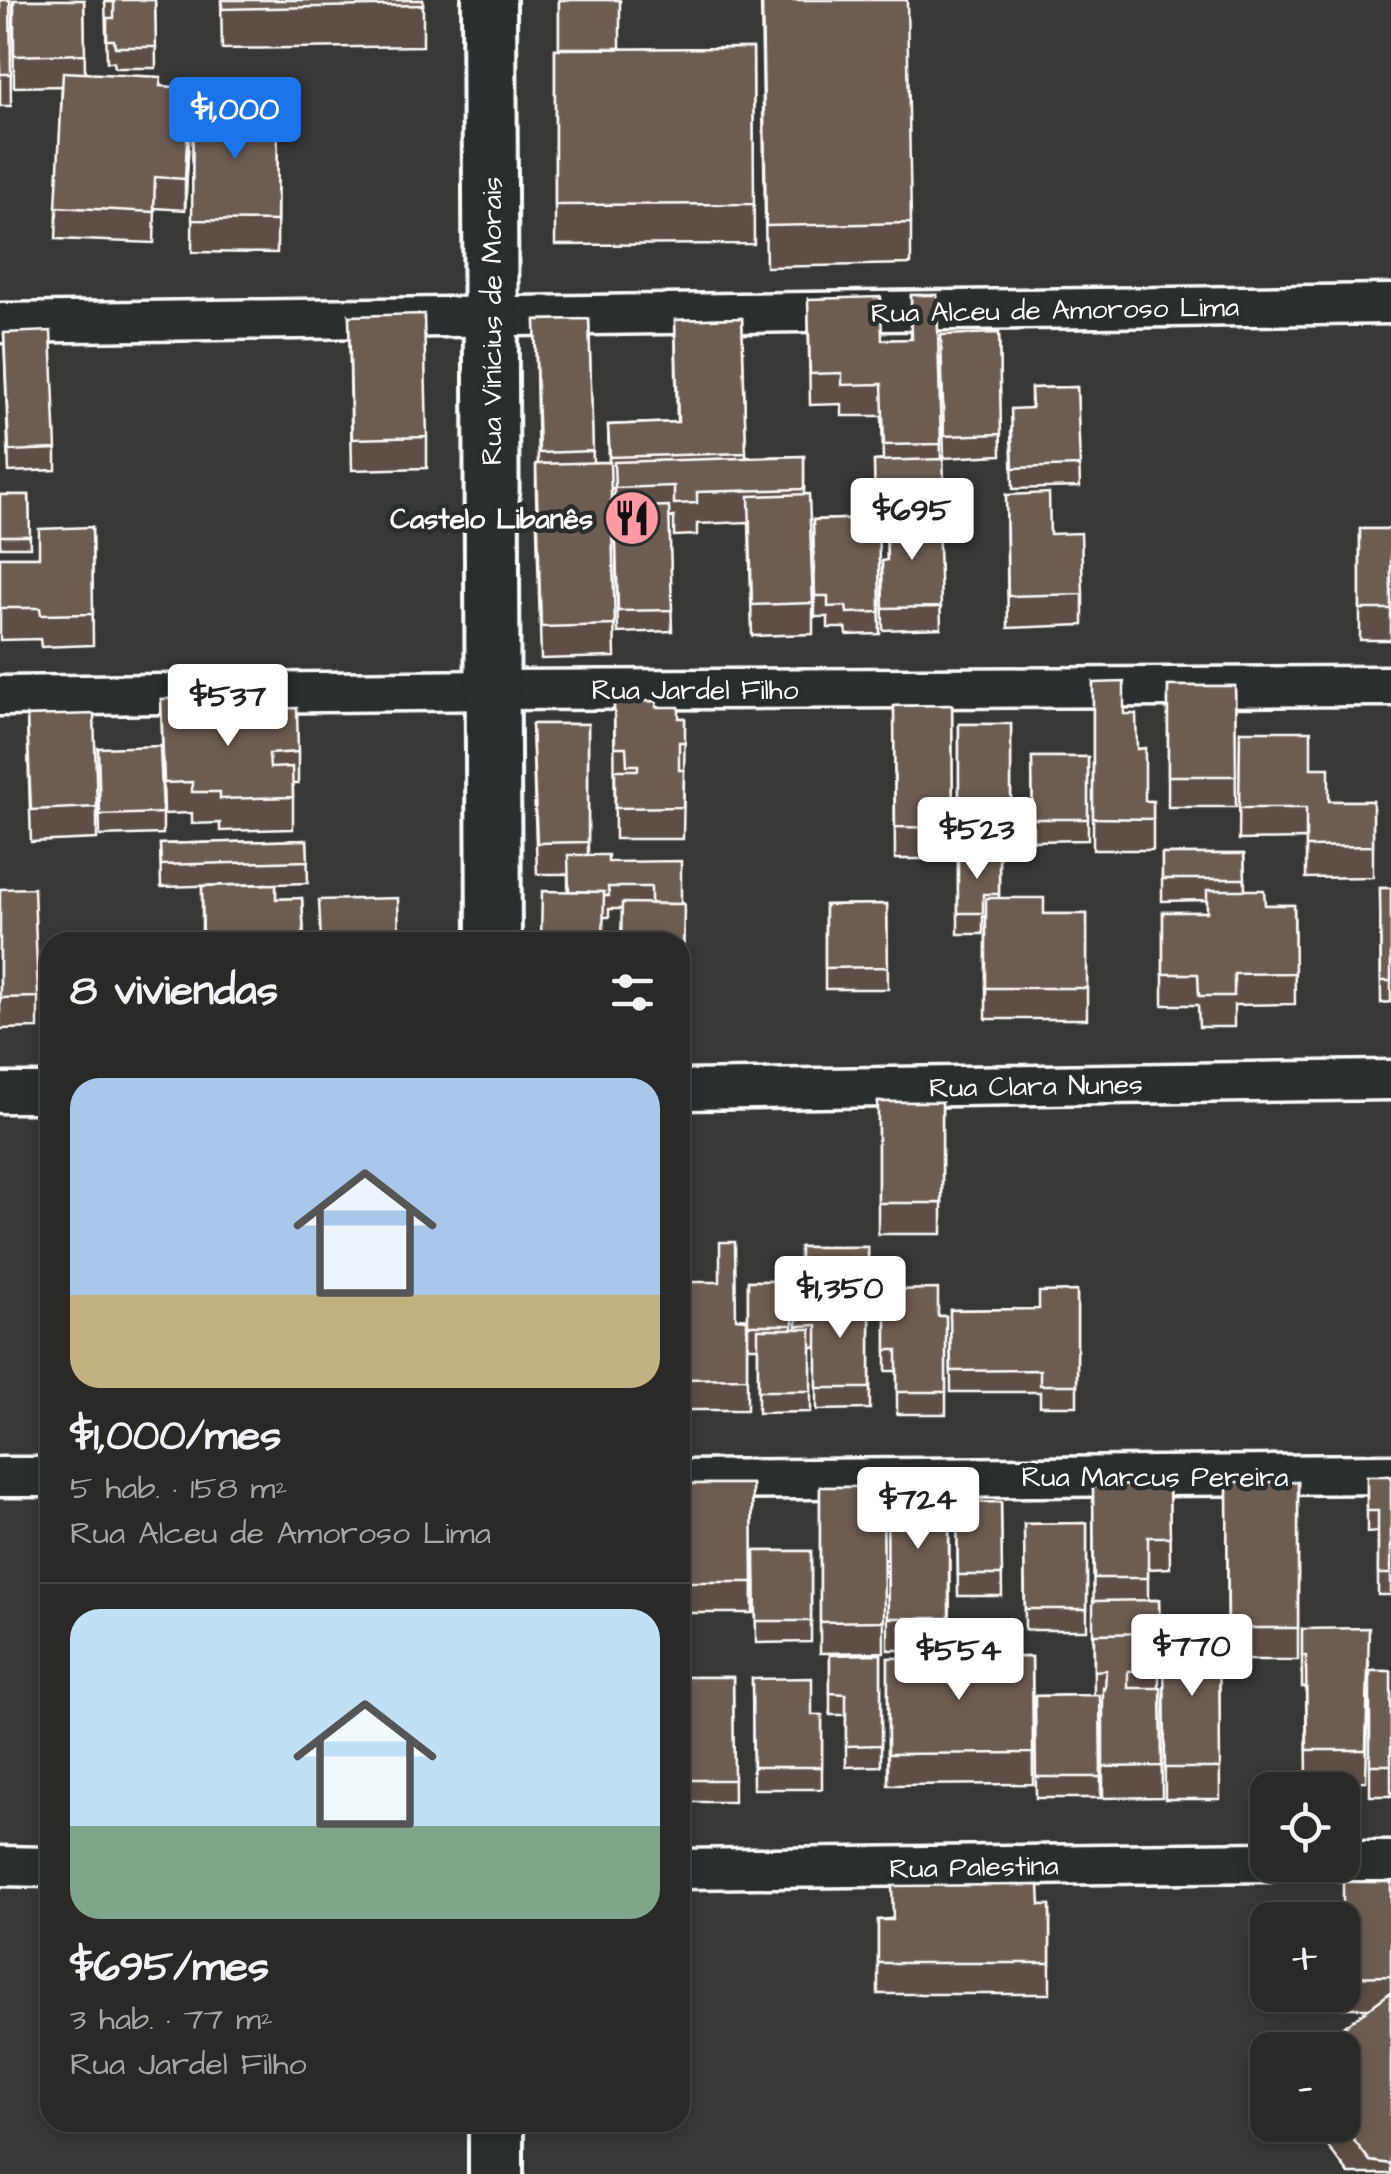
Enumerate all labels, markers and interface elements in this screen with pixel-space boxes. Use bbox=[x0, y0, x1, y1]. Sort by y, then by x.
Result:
pin: $1,000 bbox=[154, 77, 316, 162]
text: $1,000 bbox=[191, 87, 279, 132]
street label: Rua Vinícius de Morais bbox=[473, 177, 512, 465]
street label: Rua Alceu de Amoroso Lima bbox=[871, 288, 1240, 333]
pin: $695 bbox=[853, 478, 971, 563]
restaurant icon: Castelo Libanês bbox=[602, 488, 662, 548]
text: $695 bbox=[873, 488, 951, 533]
place label: Castelo Libanês bbox=[390, 500, 593, 539]
pin: $537 bbox=[169, 664, 287, 749]
street label: Rua Jardel Filho bbox=[592, 671, 799, 710]
text: $537 bbox=[190, 674, 266, 719]
pin: $523 bbox=[918, 797, 1036, 882]
text: $523 bbox=[939, 807, 1015, 852]
text: 8 viviendas bbox=[70, 963, 278, 1021]
icon: filters bbox=[605, 965, 660, 1020]
street label: Rua Clara Nunes bbox=[929, 1065, 1143, 1108]
icon: home bbox=[275, 1143, 455, 1323]
pin: $1,350 bbox=[759, 1256, 921, 1341]
text: $1,350 bbox=[797, 1266, 883, 1311]
text: $1,000/mes bbox=[70, 1408, 281, 1466]
street label: Rua Marcus Pereira bbox=[1021, 1458, 1289, 1497]
text: 5 hab. · 158 m² bbox=[70, 1466, 287, 1511]
pin: $724 bbox=[859, 1467, 977, 1552]
text: $724 bbox=[879, 1477, 957, 1522]
text: Rua Alceu de Amoroso Lima bbox=[70, 1511, 491, 1556]
pin: $770 bbox=[1133, 1614, 1251, 1699]
pin: $554 bbox=[900, 1618, 1018, 1703]
text: $770 bbox=[1153, 1624, 1231, 1669]
text: $554 bbox=[917, 1628, 1001, 1673]
icon: home bbox=[275, 1674, 455, 1854]
map controls bbox=[1250, 1772, 1360, 2142]
button: locate bbox=[1250, 1772, 1360, 1882]
street label: Rua Palestina bbox=[889, 1847, 1059, 1888]
button: + bbox=[1250, 1902, 1360, 2012]
text: $695/mes bbox=[70, 1939, 269, 1997]
text: 3 hab. · 77 m² bbox=[70, 1997, 273, 2042]
button: − bbox=[1250, 2032, 1360, 2142]
text: Rua Jardel Filho bbox=[70, 2042, 306, 2087]

